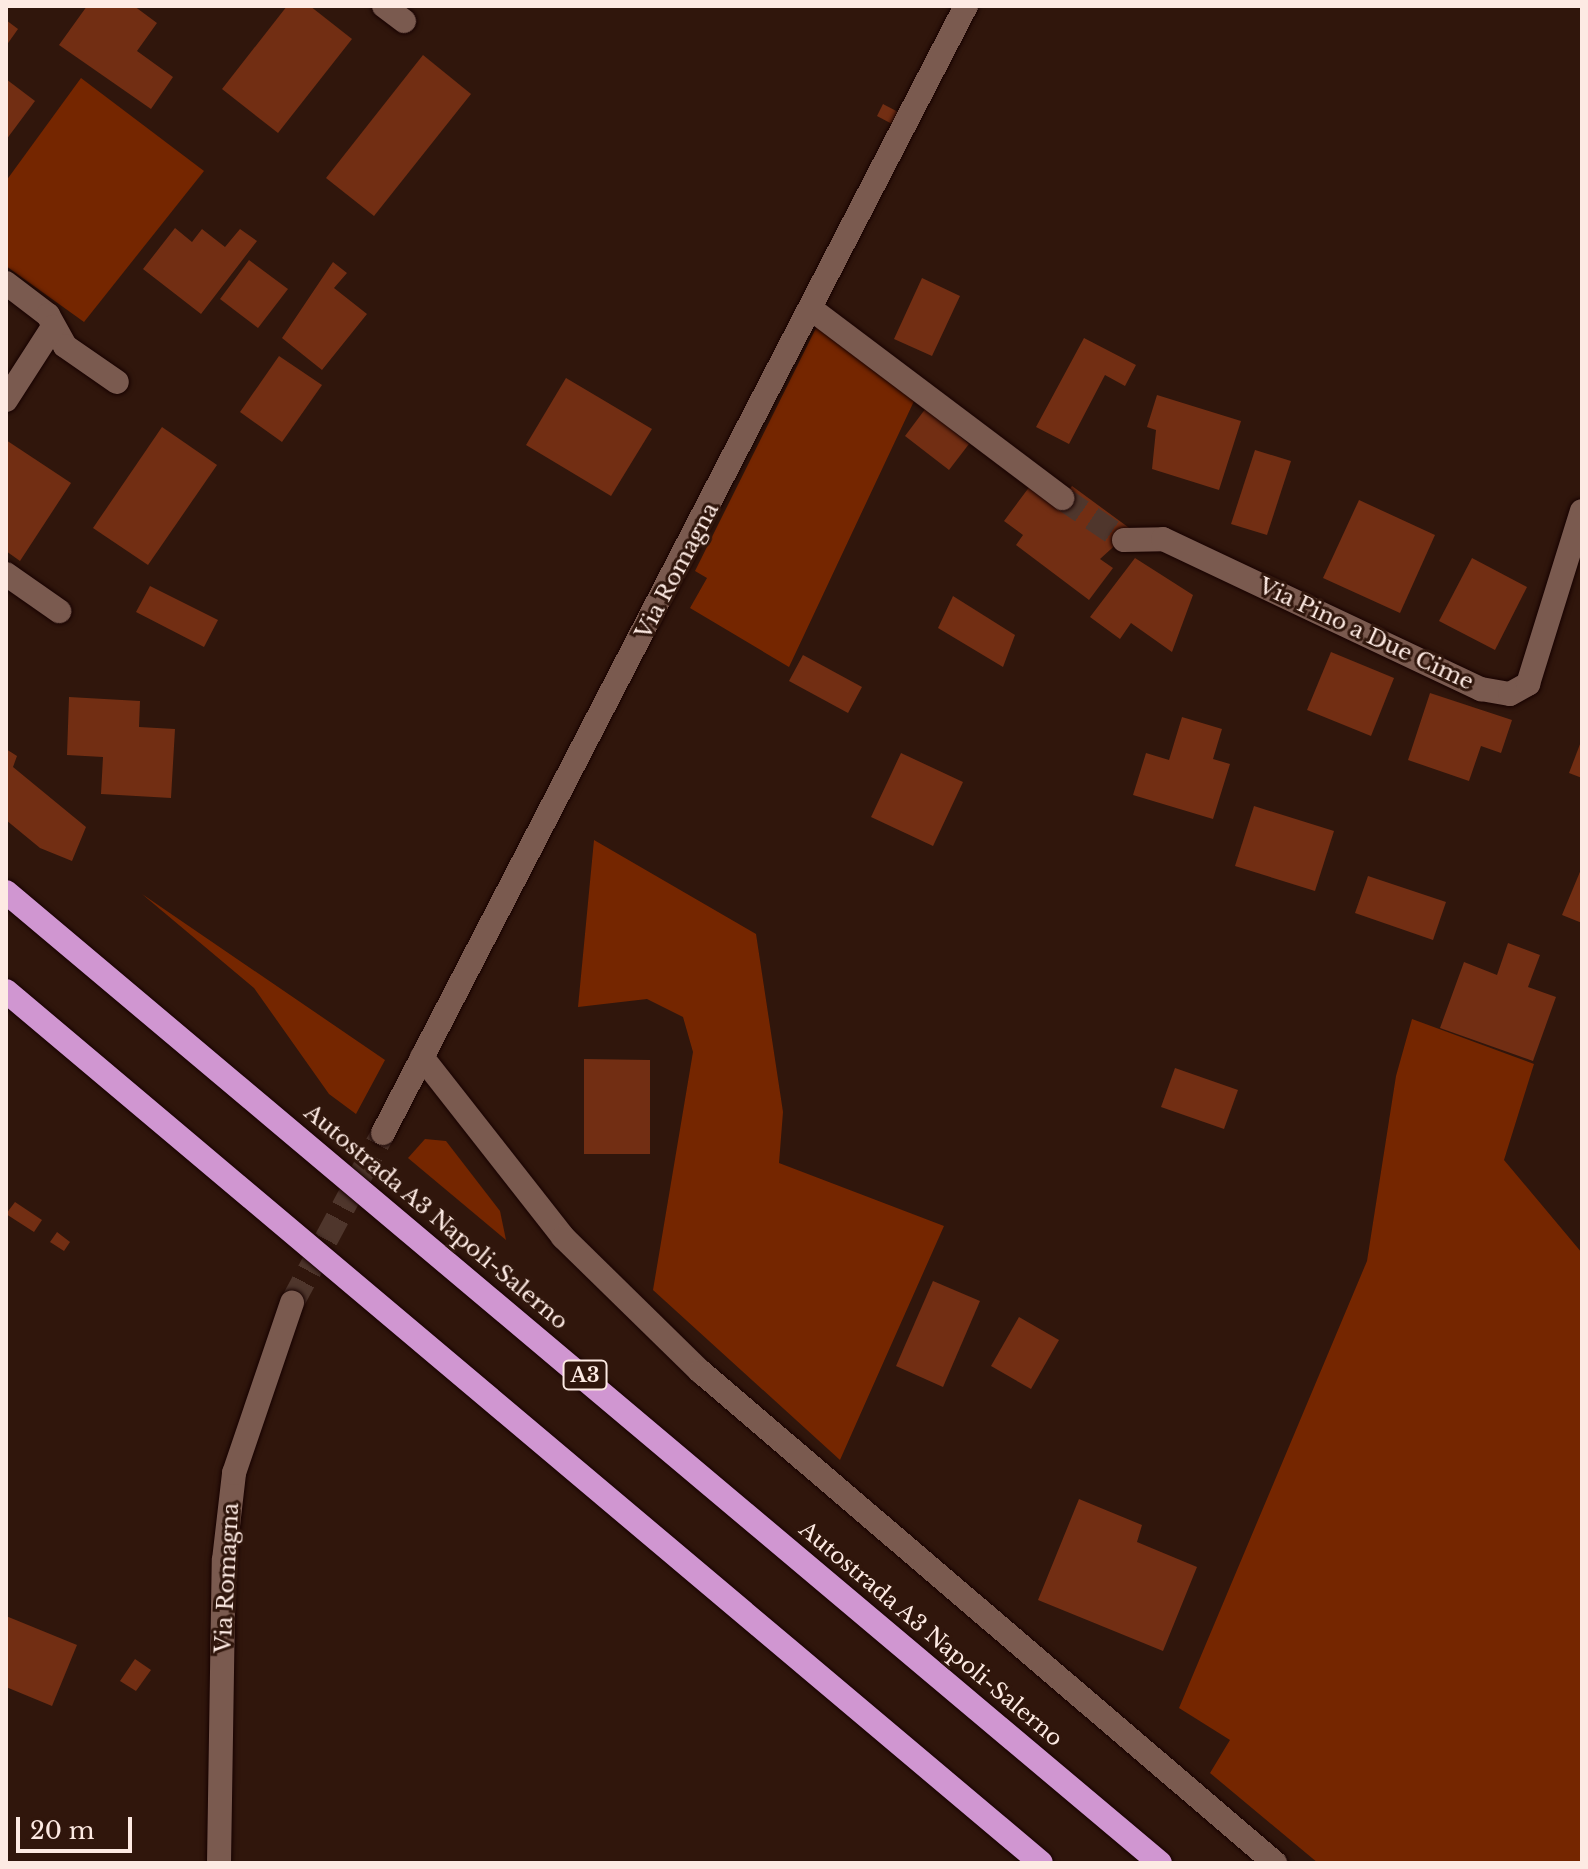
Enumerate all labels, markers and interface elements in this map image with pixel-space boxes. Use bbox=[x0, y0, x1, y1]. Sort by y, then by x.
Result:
street label: Via Romagna bbox=[630, 498, 724, 644]
street label: Via Pino a Due Cime bbox=[1254, 572, 1478, 696]
street label: Autostrada A3 Napoli-Salerno bbox=[298, 1099, 574, 1335]
road number: A3 bbox=[561, 1359, 609, 1391]
street label: Via Romagna bbox=[210, 1502, 244, 1654]
street label: Autostrada A3 Napoli-Salerno bbox=[793, 1516, 1069, 1752]
scale bar bbox=[20, 1801, 136, 1851]
text: 20 m bbox=[30, 1816, 95, 1845]

